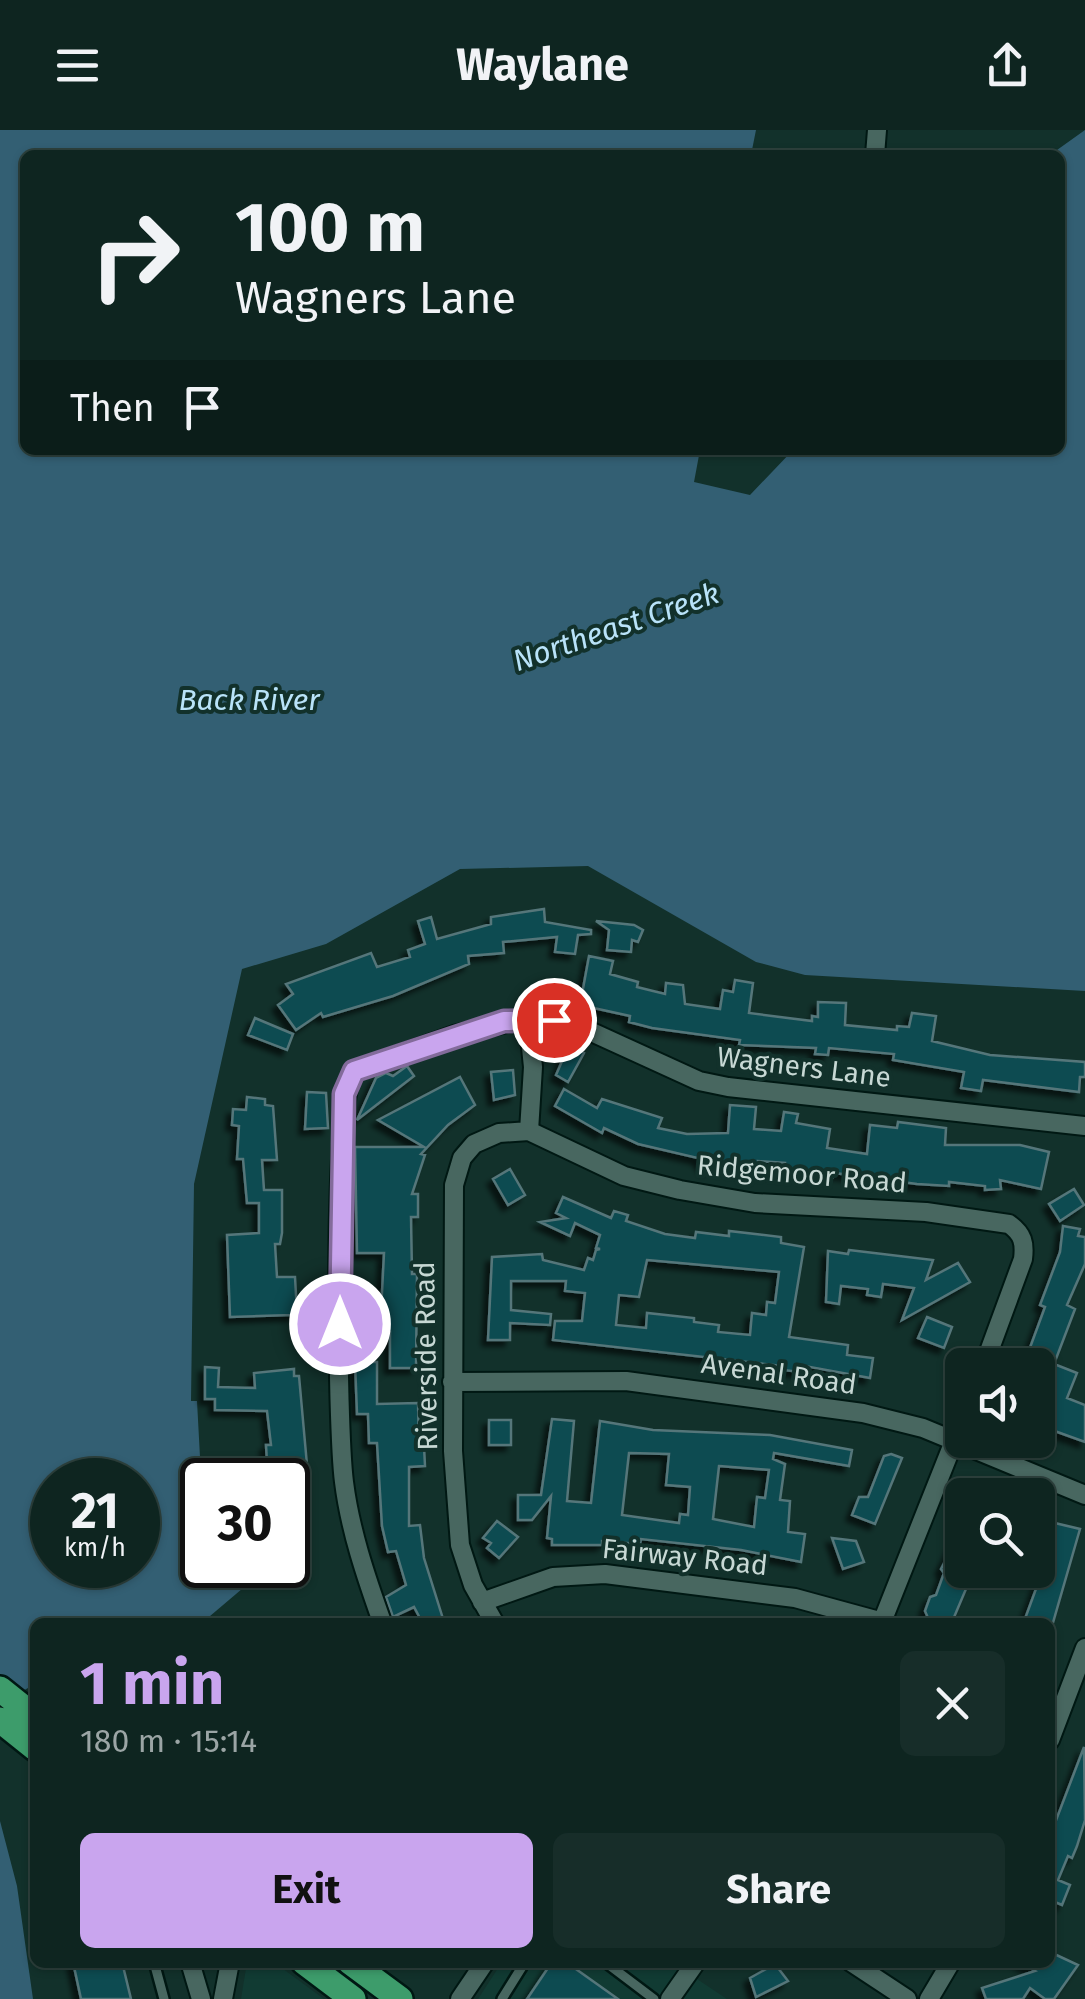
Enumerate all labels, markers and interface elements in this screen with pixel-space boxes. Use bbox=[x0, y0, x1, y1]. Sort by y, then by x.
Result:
icon: menu bbox=[50, 38, 105, 93]
text: Waylane bbox=[456, 38, 629, 92]
icon: share bbox=[980, 38, 1035, 93]
text: 100 m bbox=[235, 186, 425, 270]
icon: right bbox=[70, 190, 200, 320]
text: Wagners Lane bbox=[235, 271, 516, 325]
icon: arrive bbox=[175, 380, 230, 435]
text: Then bbox=[70, 385, 155, 431]
water label: Northeast Creek bbox=[508, 575, 724, 679]
water label: Back River bbox=[178, 682, 321, 718]
pin bbox=[512, 978, 597, 1063]
icon: arrive bbox=[527, 993, 582, 1048]
street label: Wagners Lane bbox=[715, 1040, 893, 1094]
street label: Ridgemoor Road bbox=[696, 1148, 908, 1200]
street label: Riverside Road bbox=[408, 1261, 444, 1451]
position arrow bbox=[288, 1272, 392, 1376]
street label: Avenal Road bbox=[699, 1347, 859, 1401]
map controls bbox=[945, 1348, 1055, 1588]
button: sound bbox=[945, 1348, 1055, 1458]
speed limit sign: 30 bbox=[180, 1458, 310, 1588]
button: search bbox=[945, 1478, 1055, 1588]
text: 21 bbox=[71, 1481, 119, 1541]
street label: Fairway Road bbox=[601, 1532, 769, 1582]
text: km/h bbox=[64, 1533, 126, 1563]
text: 1 min bbox=[80, 1648, 224, 1720]
button: close bbox=[900, 1651, 1005, 1756]
text: 180 m · 15:14 bbox=[80, 1722, 257, 1760]
button: Exit bbox=[80, 1833, 533, 1948]
button: Share bbox=[553, 1833, 1005, 1948]

